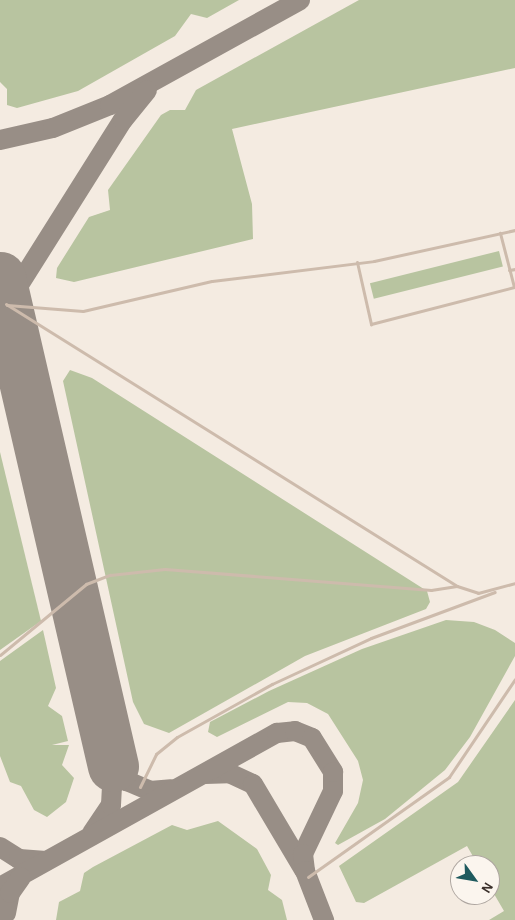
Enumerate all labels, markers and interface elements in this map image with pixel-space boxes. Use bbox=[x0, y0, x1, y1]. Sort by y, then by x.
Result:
north arrow bbox=[450, 855, 500, 905]
text: N bbox=[478, 880, 495, 895]

